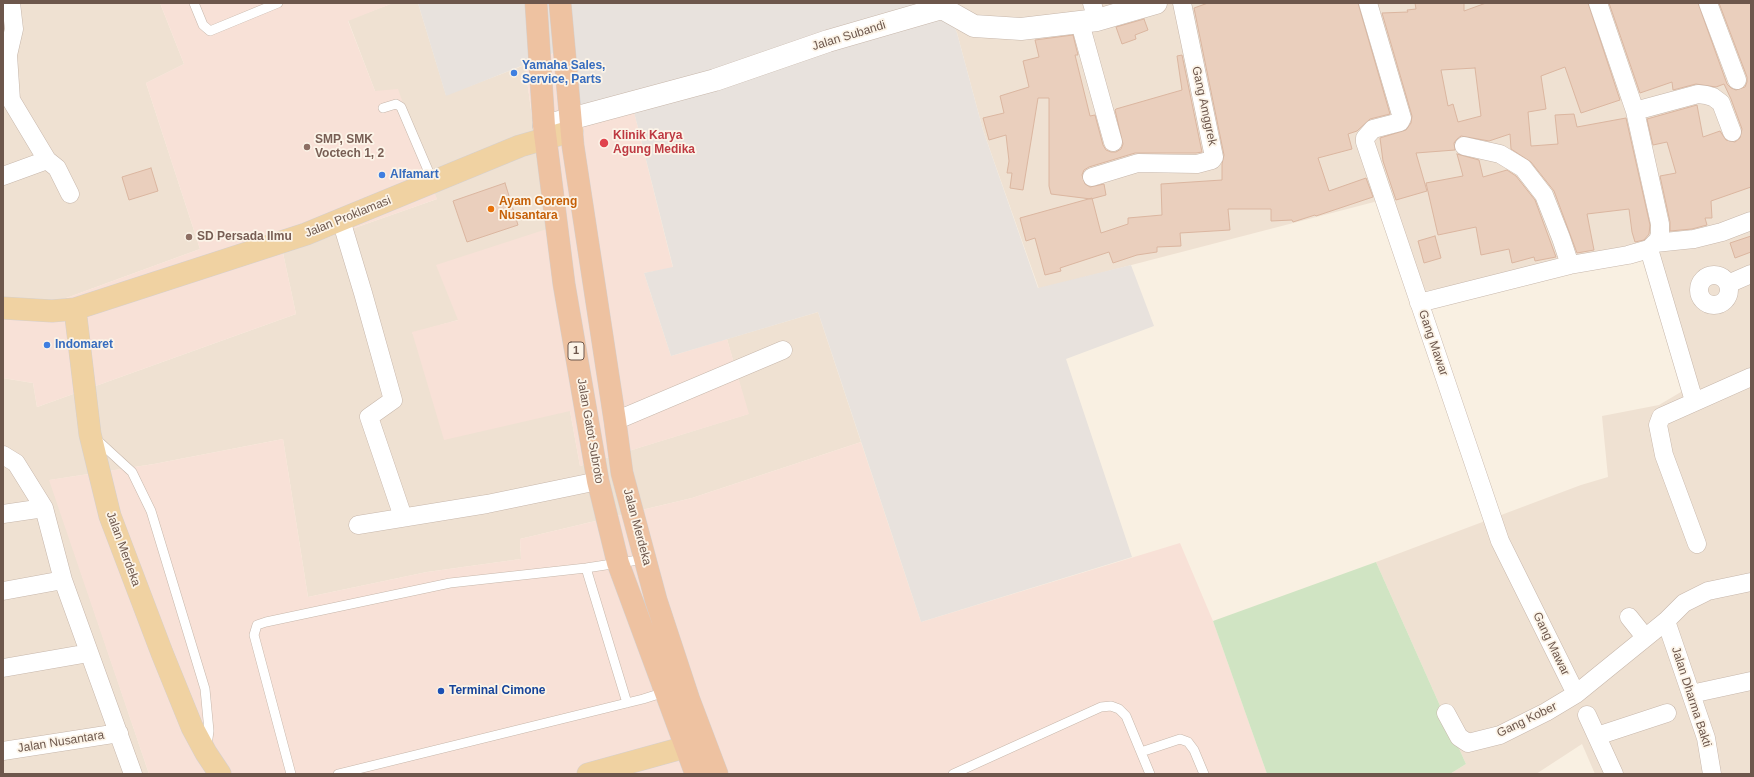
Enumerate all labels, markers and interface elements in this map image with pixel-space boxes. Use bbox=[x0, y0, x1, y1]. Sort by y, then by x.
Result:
street label: Jalan Subandi bbox=[811, 18, 887, 54]
place label: Yamaha Sales, Service, Parts bbox=[522, 59, 605, 87]
street label: Gang Amggrek bbox=[1189, 65, 1219, 147]
marker: Yamaha Sales, Service, Parts bbox=[509, 68, 519, 78]
place label: Klinik Karya Agung Medika bbox=[613, 129, 695, 157]
place label: SMP, SMK Voctech 1, 2 bbox=[315, 133, 384, 161]
marker: Klinik Karya Agung Medika bbox=[598, 137, 610, 149]
marker: SMP, SMK Voctech 1, 2 bbox=[302, 142, 312, 152]
place label: Alfamart bbox=[390, 168, 439, 182]
marker: Alfamart bbox=[377, 170, 387, 180]
street label: Jalan Proklamasi bbox=[303, 193, 393, 241]
place label: Ayam Goreng Nusantara bbox=[499, 195, 577, 223]
marker: Ayam Goreng Nusantara bbox=[486, 204, 496, 214]
place label: SD Persada Ilmu bbox=[197, 230, 292, 244]
marker: SD Persada Ilmu bbox=[184, 232, 194, 242]
street label: Gang Mawar bbox=[1415, 308, 1451, 378]
place label: Indomaret bbox=[55, 338, 113, 352]
marker: Indomaret bbox=[42, 340, 52, 350]
road number: 1 bbox=[568, 342, 584, 360]
street label: Jalan Gatot Subroto bbox=[574, 377, 606, 485]
street label: Jalan Merdeka bbox=[620, 487, 654, 567]
street label: Jalan Merdeka bbox=[103, 510, 143, 588]
street label: Gang Mawar bbox=[1529, 610, 1573, 678]
street label: Jalan Dharma Bakti bbox=[1668, 645, 1714, 749]
place label: Terminal Cimone bbox=[449, 684, 545, 698]
marker: Terminal Cimone bbox=[436, 686, 446, 696]
street label: Gang Kober bbox=[1495, 699, 1559, 741]
street label: Jalan Nusantara bbox=[17, 728, 105, 756]

